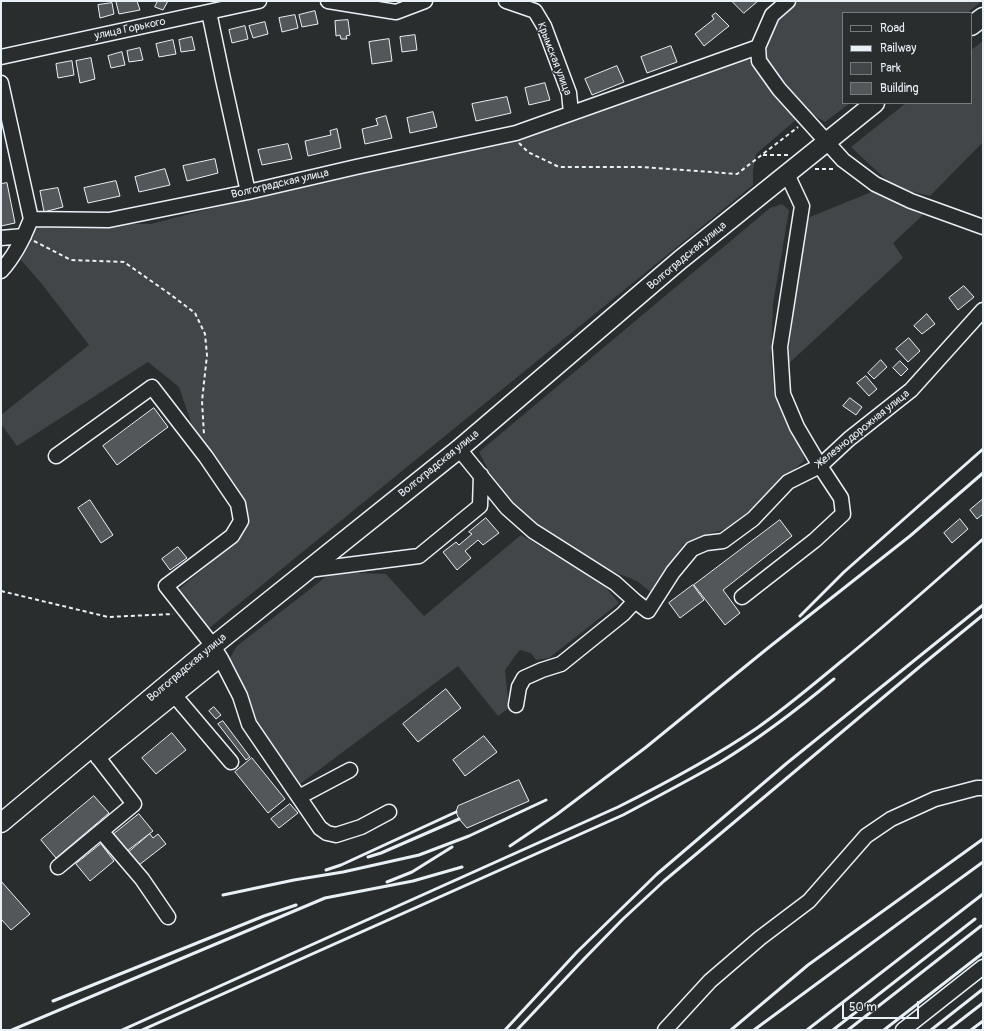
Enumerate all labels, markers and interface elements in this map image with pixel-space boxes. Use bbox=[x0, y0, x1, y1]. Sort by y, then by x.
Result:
legend bbox=[842, 12, 972, 104]
street label: улица Горького bbox=[93, 15, 167, 43]
street label: Крымская улица bbox=[534, 21, 574, 97]
text: Road bbox=[880, 21, 905, 36]
text: Railway bbox=[880, 41, 916, 56]
text: Park bbox=[880, 61, 901, 76]
text: Building bbox=[880, 81, 919, 96]
street label: Волгоградская улица bbox=[230, 166, 330, 202]
street label: Волгоградская улица bbox=[645, 219, 729, 293]
street label: Железнодорожная улица bbox=[814, 387, 912, 471]
street label: Волгоградская улица bbox=[396, 428, 482, 500]
street label: Волгоградская улица bbox=[145, 631, 229, 705]
scale bar bbox=[844, 993, 921, 1019]
text: 50 m bbox=[849, 1000, 877, 1015]

